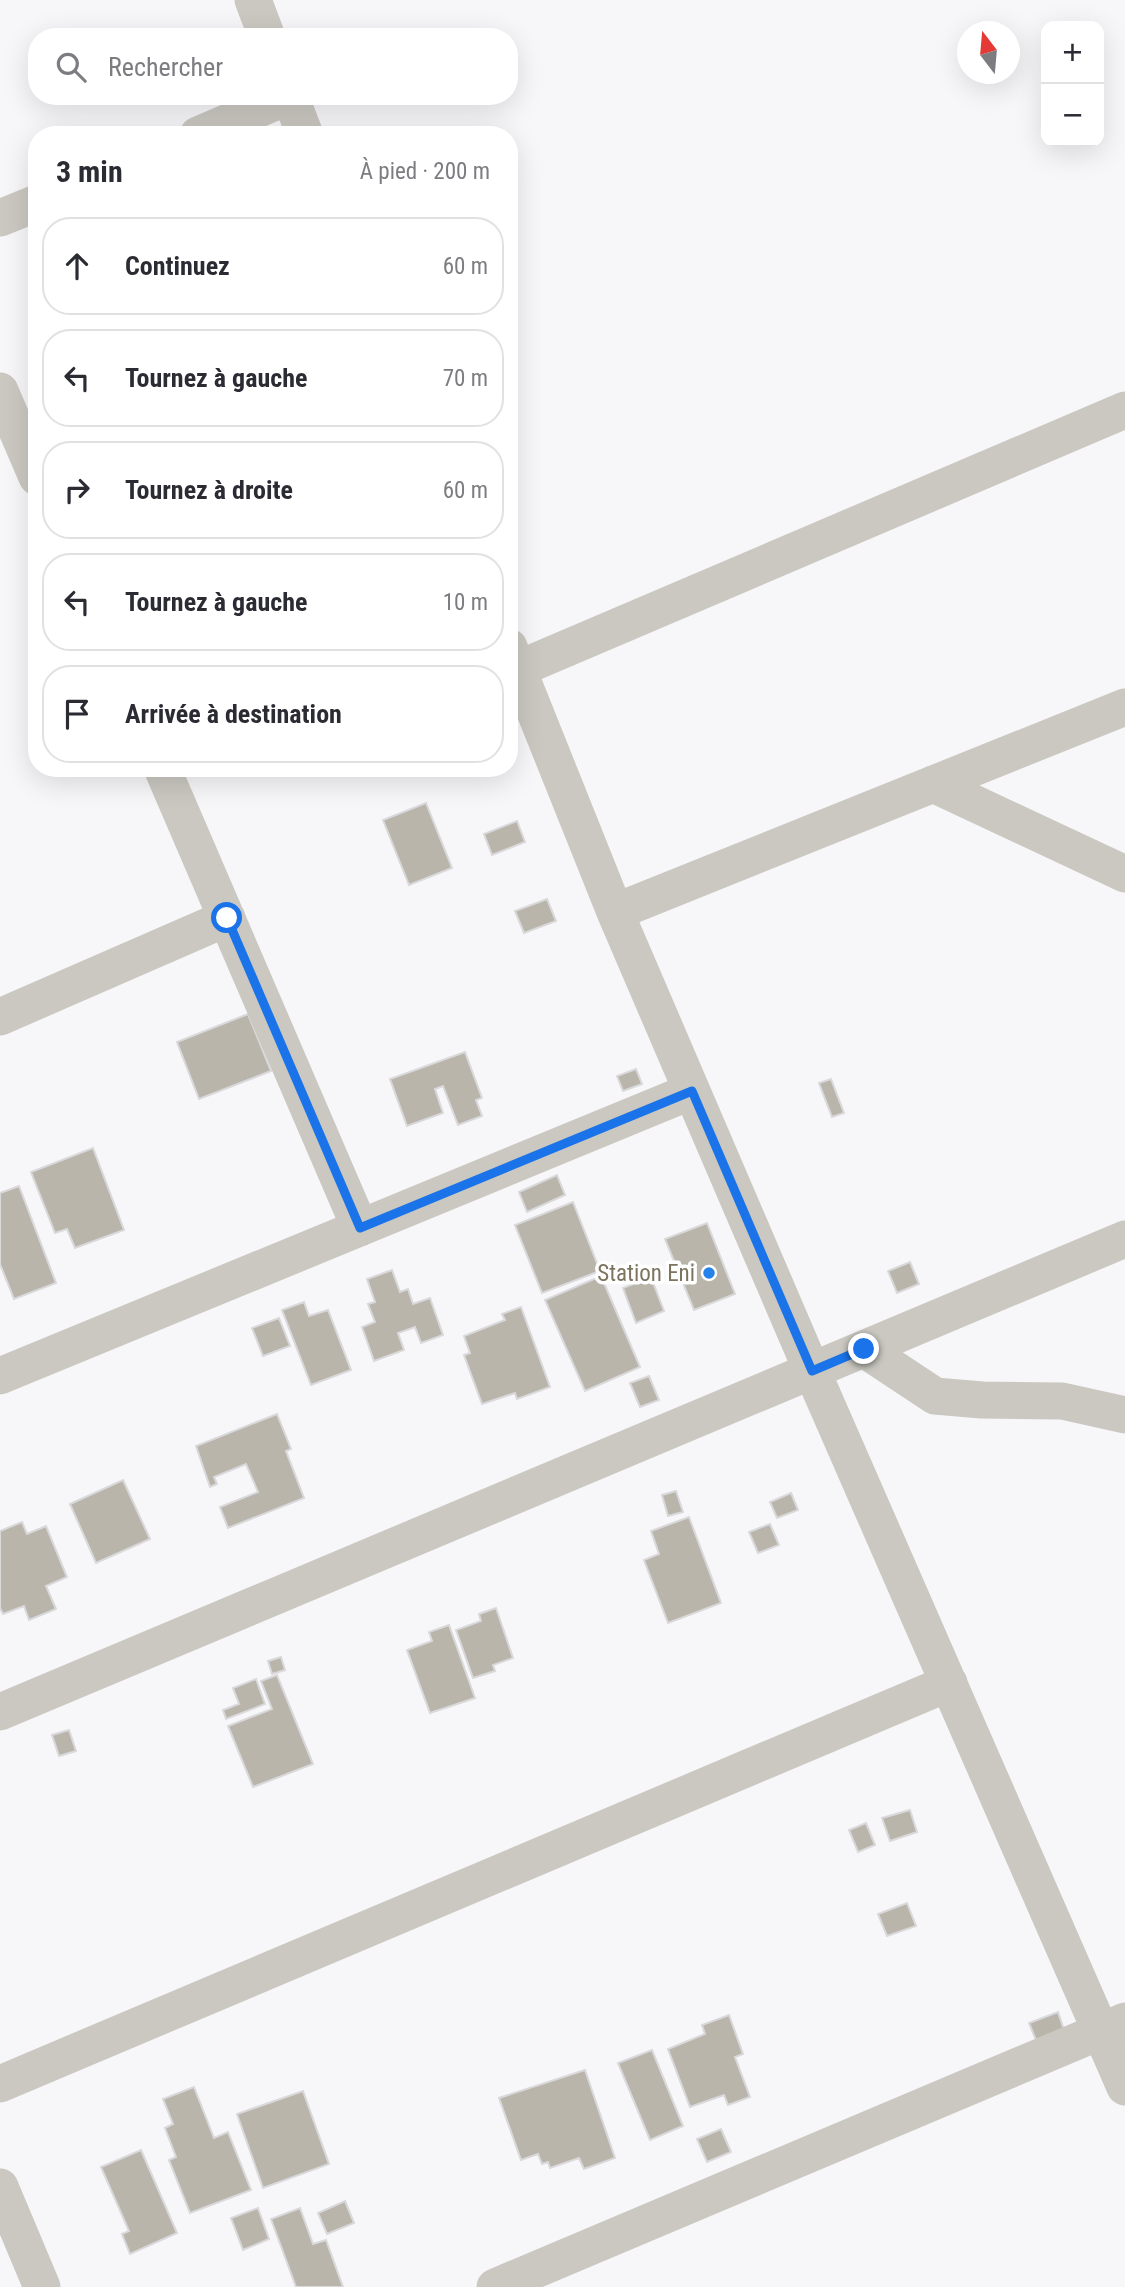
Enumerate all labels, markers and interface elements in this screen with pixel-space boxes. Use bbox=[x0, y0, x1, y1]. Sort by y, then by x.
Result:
north arrow bbox=[957, 21, 1020, 84]
map controls bbox=[1041, 21, 1104, 147]
button: + bbox=[1041, 21, 1104, 84]
search box bbox=[28, 28, 518, 105]
icon: search bbox=[52, 48, 90, 86]
text: Rechercher bbox=[108, 52, 223, 82]
button: − bbox=[1041, 84, 1104, 147]
text: 3 min bbox=[56, 154, 123, 189]
text: À pied · 200 m bbox=[360, 158, 490, 185]
icon: ahead bbox=[58, 247, 96, 285]
text: Continuez bbox=[125, 251, 230, 281]
text: 60 m bbox=[443, 253, 488, 280]
icon: left bbox=[58, 359, 96, 397]
text: Tournez à gauche bbox=[125, 363, 307, 393]
text: 70 m bbox=[443, 365, 488, 392]
icon: right bbox=[58, 471, 96, 509]
text: Tournez à droite bbox=[125, 475, 293, 505]
text: 60 m bbox=[443, 477, 488, 504]
icon: left bbox=[58, 583, 96, 621]
text: Tournez à gauche bbox=[125, 587, 307, 617]
text: 10 m bbox=[443, 589, 488, 616]
icon: arrive bbox=[58, 695, 96, 733]
text: Arrivée à destination bbox=[125, 699, 342, 729]
route start bbox=[211, 902, 242, 933]
place label: Station Eni bbox=[597, 1260, 695, 1287]
marker: Station Eni bbox=[701, 1265, 717, 1281]
route end bbox=[848, 1333, 879, 1364]

